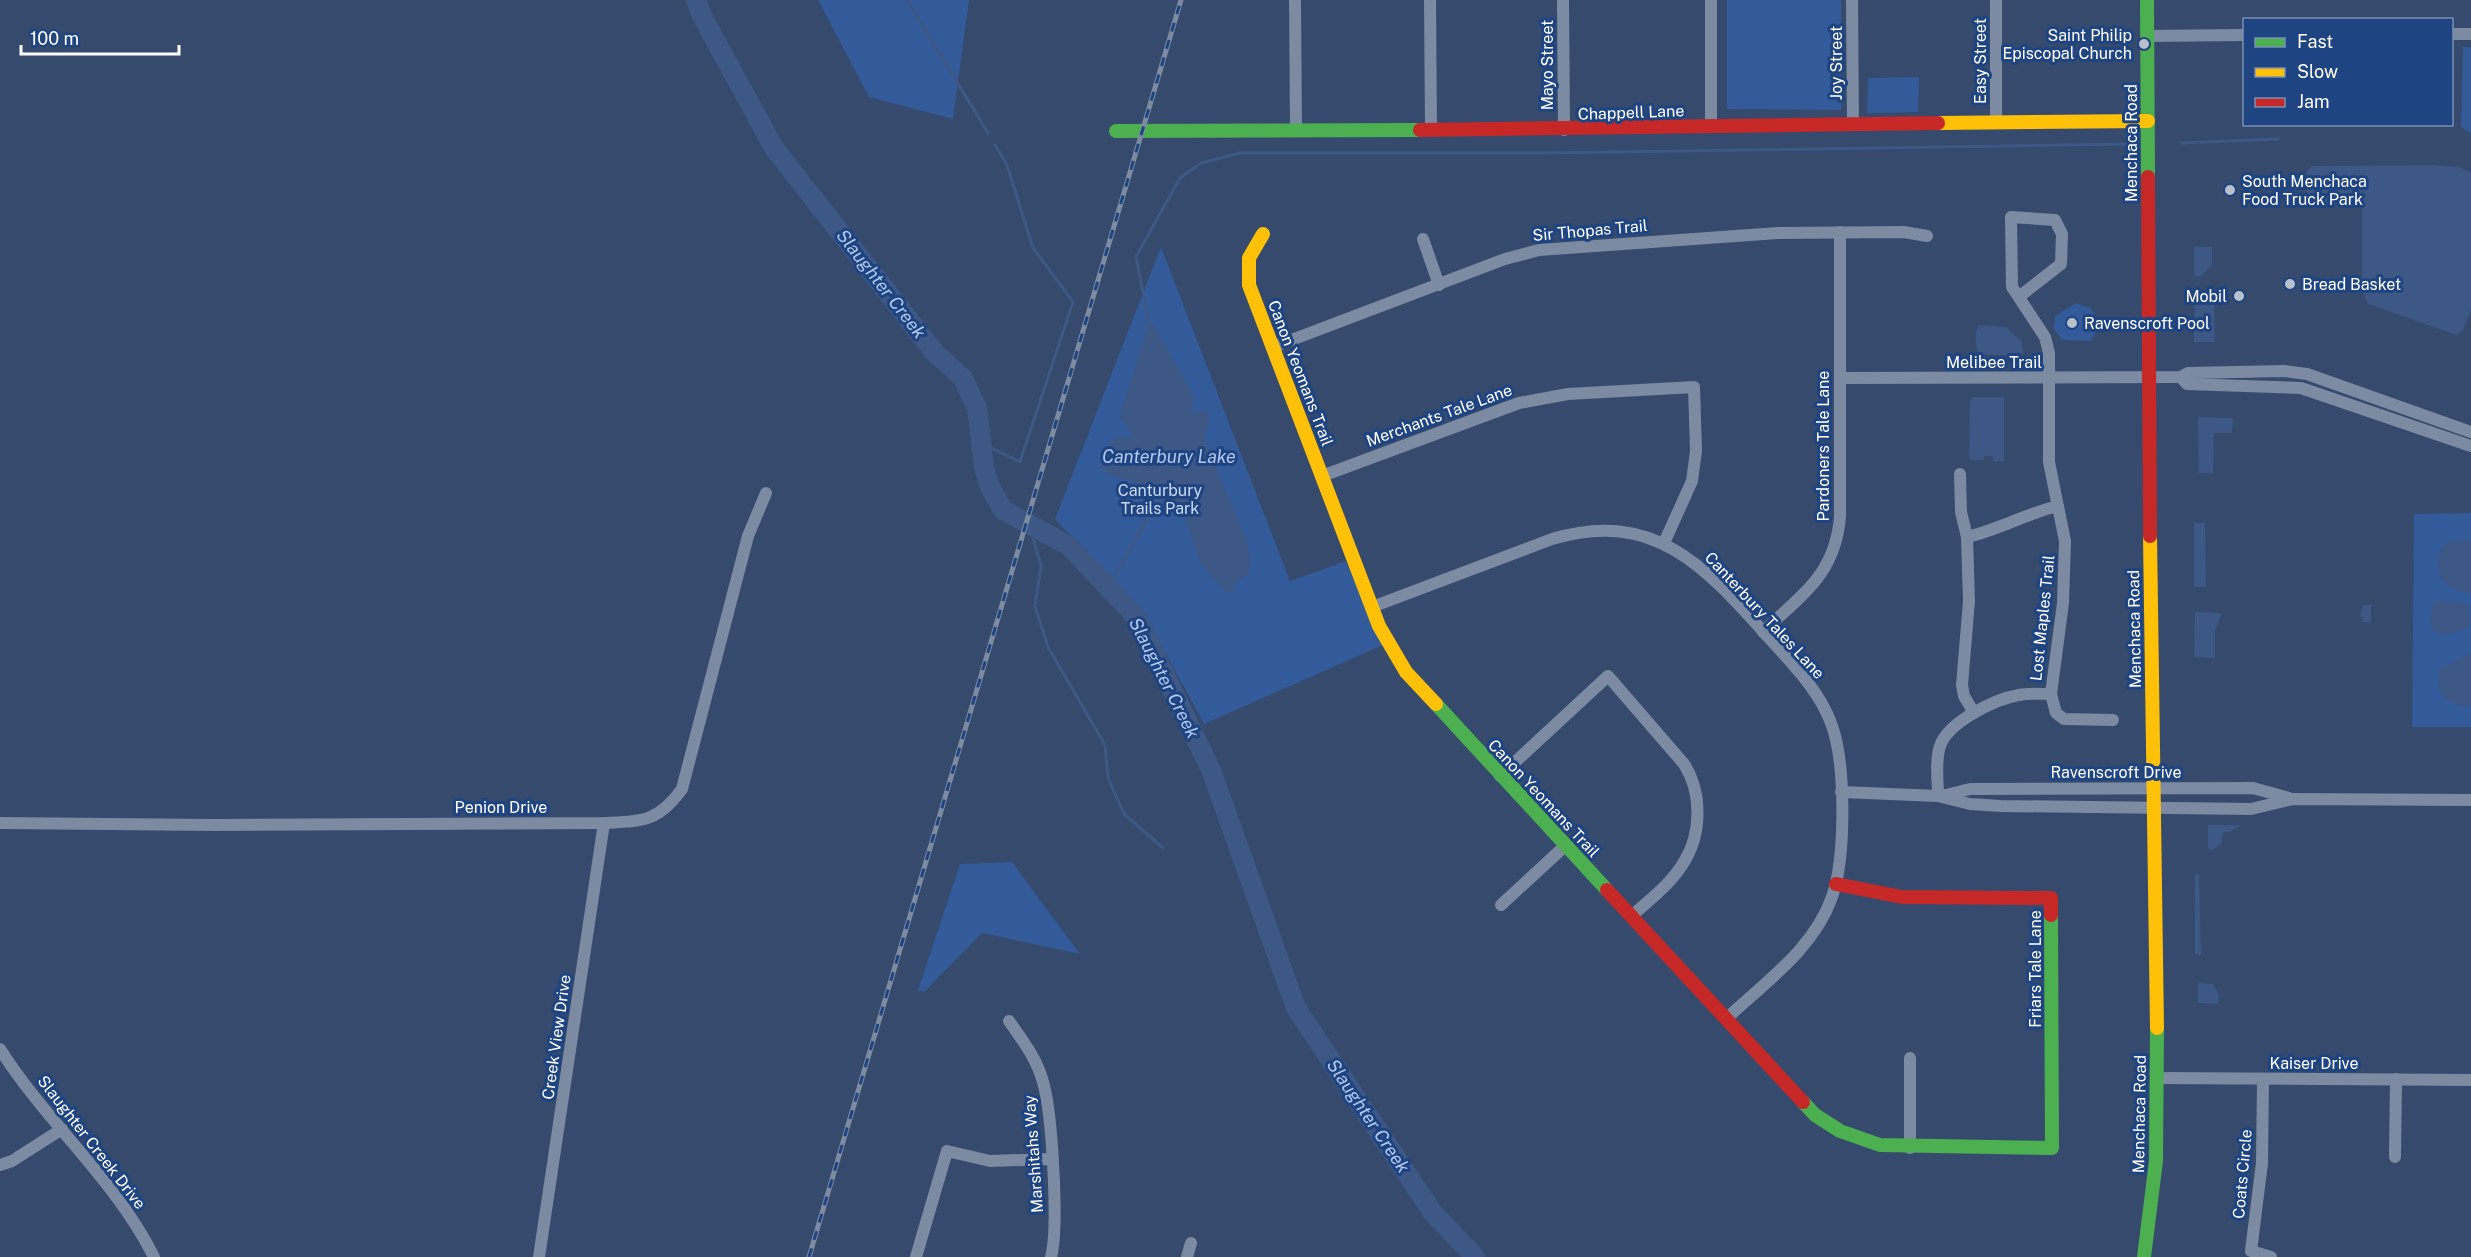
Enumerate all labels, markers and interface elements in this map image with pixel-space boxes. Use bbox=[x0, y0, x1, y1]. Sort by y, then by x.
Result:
scale bar bbox=[21, 18, 178, 56]
street label: Easy Street bbox=[1971, 18, 1990, 104]
legend bbox=[2243, 18, 2453, 126]
street label: Mayo Street bbox=[1538, 20, 1557, 110]
street label: Joy Street bbox=[1827, 26, 1846, 100]
place label: Saint Philip Episcopal Church bbox=[2002, 26, 2132, 63]
text: 100 m bbox=[30, 28, 79, 49]
text: Fast bbox=[2297, 31, 2333, 52]
marker: Saint Philip Episcopal Church bbox=[2137, 37, 2151, 51]
text: Slow bbox=[2297, 61, 2338, 82]
street label: Menchaca Road bbox=[2122, 84, 2141, 202]
text: Jam bbox=[2297, 91, 2330, 112]
street label: Chappell Lane bbox=[1577, 101, 1685, 124]
place label: South Menchaca Food Truck Park bbox=[2242, 172, 2367, 209]
marker: South Menchaca Food Truck Park bbox=[2223, 183, 2237, 197]
street label: Sir Thopas Trail bbox=[1532, 216, 1649, 245]
water label: Slaughter Creek bbox=[832, 225, 931, 343]
place label: Bread Basket bbox=[2302, 275, 2401, 294]
marker: Bread Basket bbox=[2283, 277, 2297, 291]
place label: Mobil bbox=[2185, 287, 2227, 306]
marker: Mobil bbox=[2232, 289, 2246, 303]
street label: Canon Yeomans Trail bbox=[1264, 298, 1337, 449]
place label: Ravenscroft Pool bbox=[2084, 314, 2210, 333]
marker: Ravenscroft Pool bbox=[2065, 316, 2079, 330]
street label: Melibee Trail bbox=[1946, 353, 2042, 372]
street label: Pardoners Tale Lane bbox=[1814, 371, 1833, 521]
street label: Merchants Tale Lane bbox=[1364, 380, 1515, 451]
water label: Canterbury Lake bbox=[1102, 446, 1236, 467]
park label: Canturbury Trails Park bbox=[1118, 481, 1203, 518]
street label: Canterbury Tales Lane bbox=[1701, 548, 1828, 683]
street label: Lost Maples Trail bbox=[2026, 554, 2059, 682]
street label: Menchaca Road bbox=[2124, 570, 2145, 688]
water label: Slaughter Creek bbox=[1125, 614, 1204, 742]
street label: Canon Yeomans Trail bbox=[1484, 735, 1603, 861]
street label: Ravenscroft Drive bbox=[2050, 763, 2182, 782]
street label: Penion Drive bbox=[455, 798, 547, 817]
street label: Friars Tale Lane bbox=[2026, 910, 2045, 1028]
street label: Creek View Drive bbox=[538, 973, 575, 1101]
street label: Kaiser Drive bbox=[2269, 1054, 2359, 1073]
water label: Slaughter Creek bbox=[1323, 1055, 1414, 1177]
street label: Menchaca Road bbox=[2129, 1055, 2150, 1173]
street label: Slaughter Creek Drive bbox=[34, 1072, 150, 1213]
street label: Marshitahs Way bbox=[1020, 1094, 1047, 1213]
street label: Coats Circle bbox=[2229, 1128, 2256, 1220]

